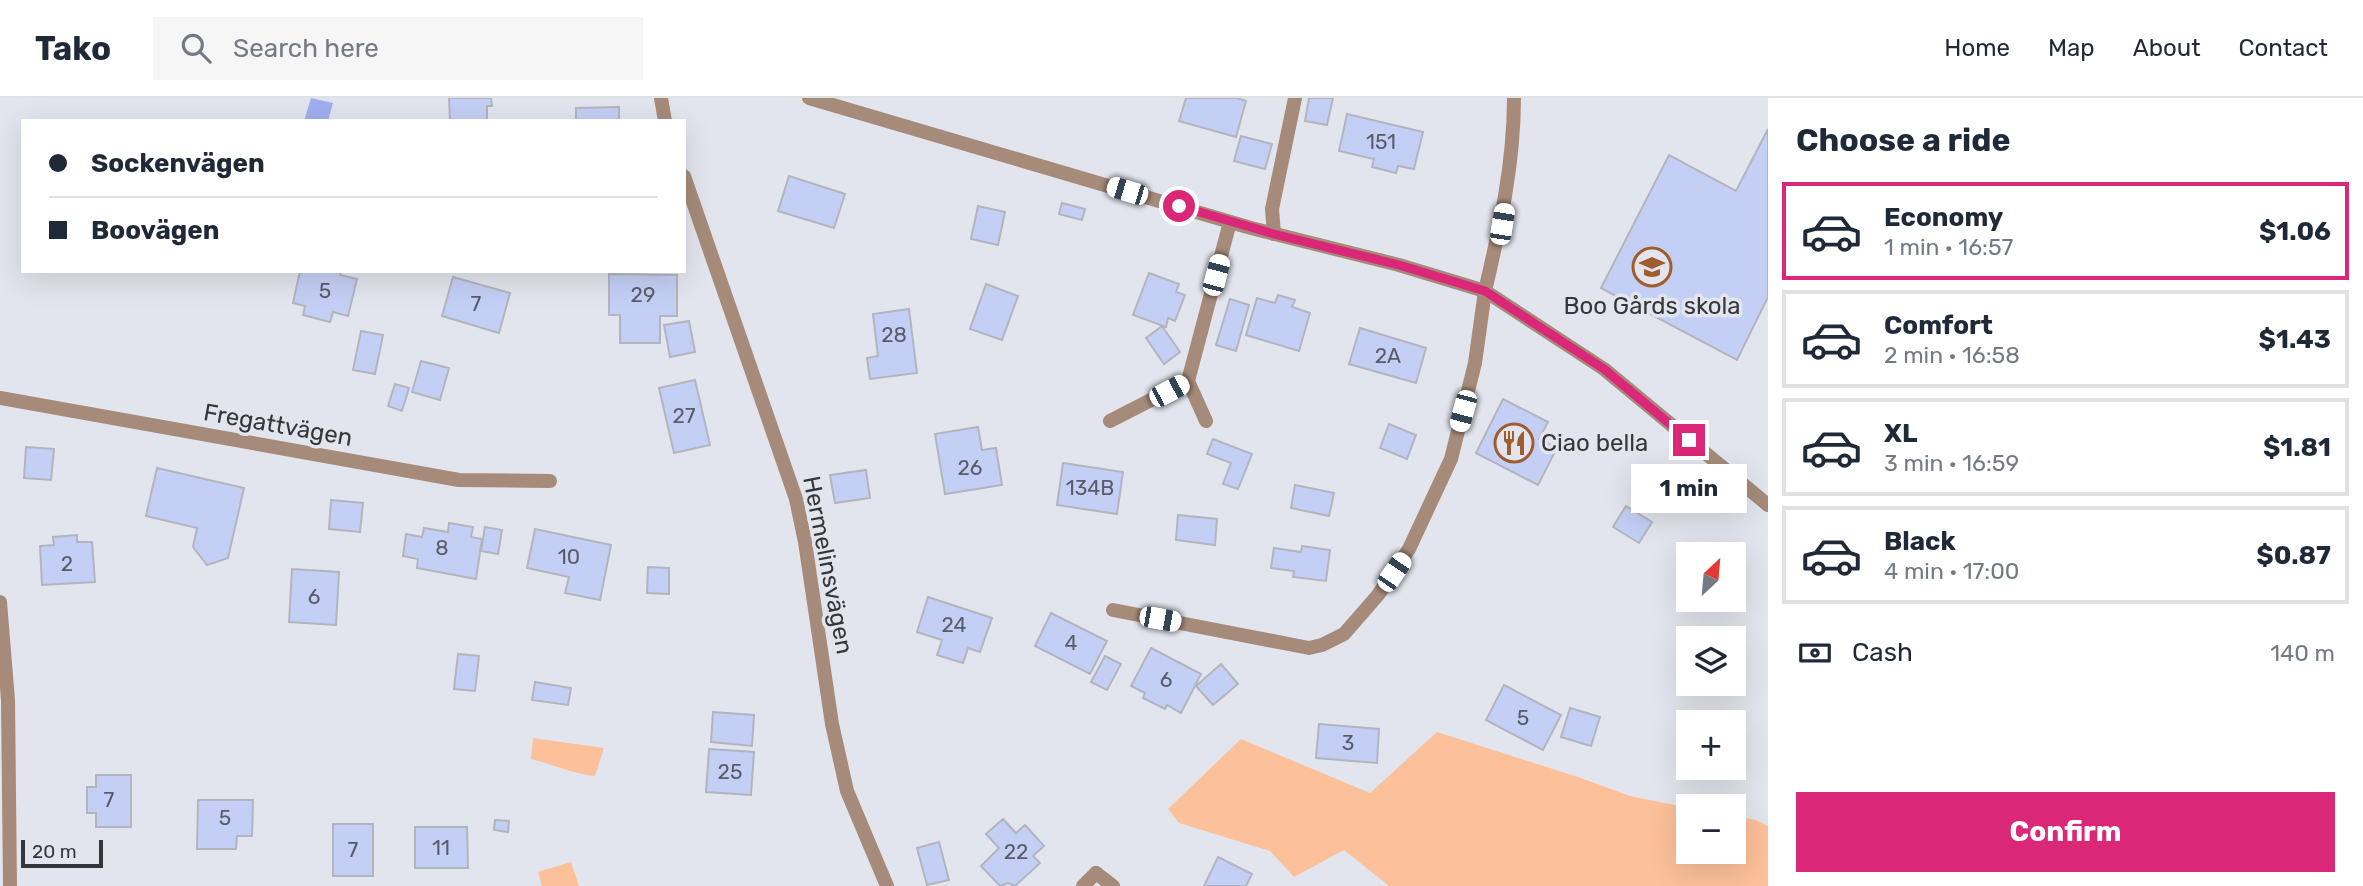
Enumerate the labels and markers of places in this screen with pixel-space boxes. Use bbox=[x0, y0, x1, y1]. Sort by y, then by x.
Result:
school or university icon: Boo Gårds skola bbox=[1631, 246, 1673, 288]
place label: Boo Gårds skola bbox=[1563, 292, 1741, 320]
restaurant icon: Ciao bella bbox=[1493, 422, 1535, 464]
place label: Ciao bella bbox=[1541, 429, 1648, 457]

